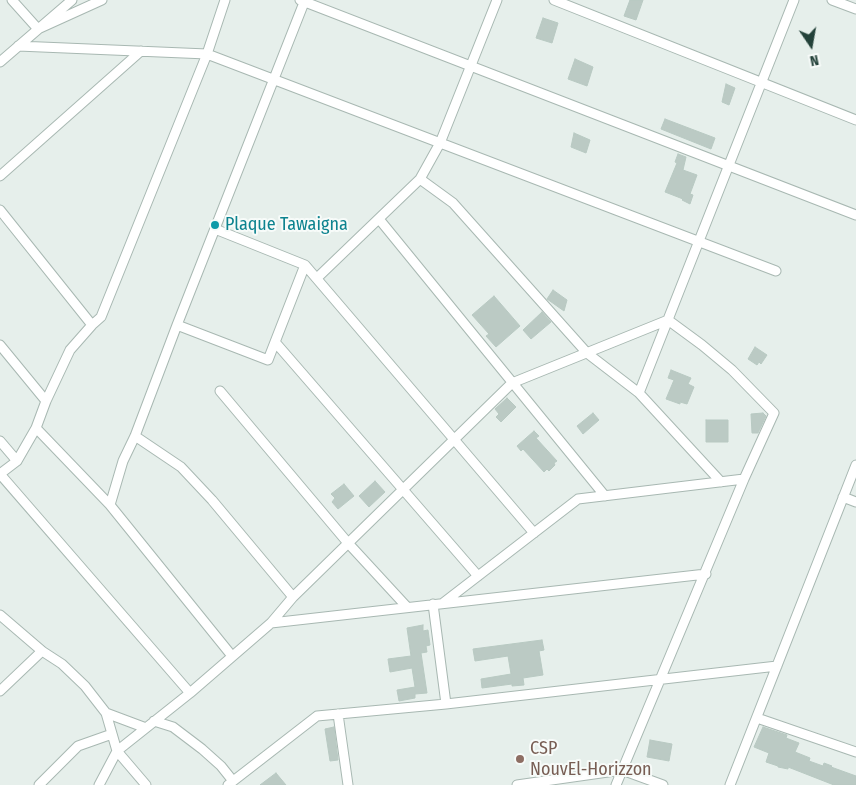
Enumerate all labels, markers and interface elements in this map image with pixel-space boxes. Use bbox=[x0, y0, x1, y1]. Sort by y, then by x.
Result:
north arrow bbox=[786, 20, 836, 70]
text: N bbox=[808, 51, 820, 69]
place label: Plaque Tawaigna bbox=[225, 214, 348, 236]
marker: Plaque Tawaigna bbox=[209, 219, 221, 231]
place label: CSP NouvEl-Horizzon bbox=[530, 738, 652, 781]
marker: CSP NouvEl-Horizzon bbox=[514, 753, 526, 765]

